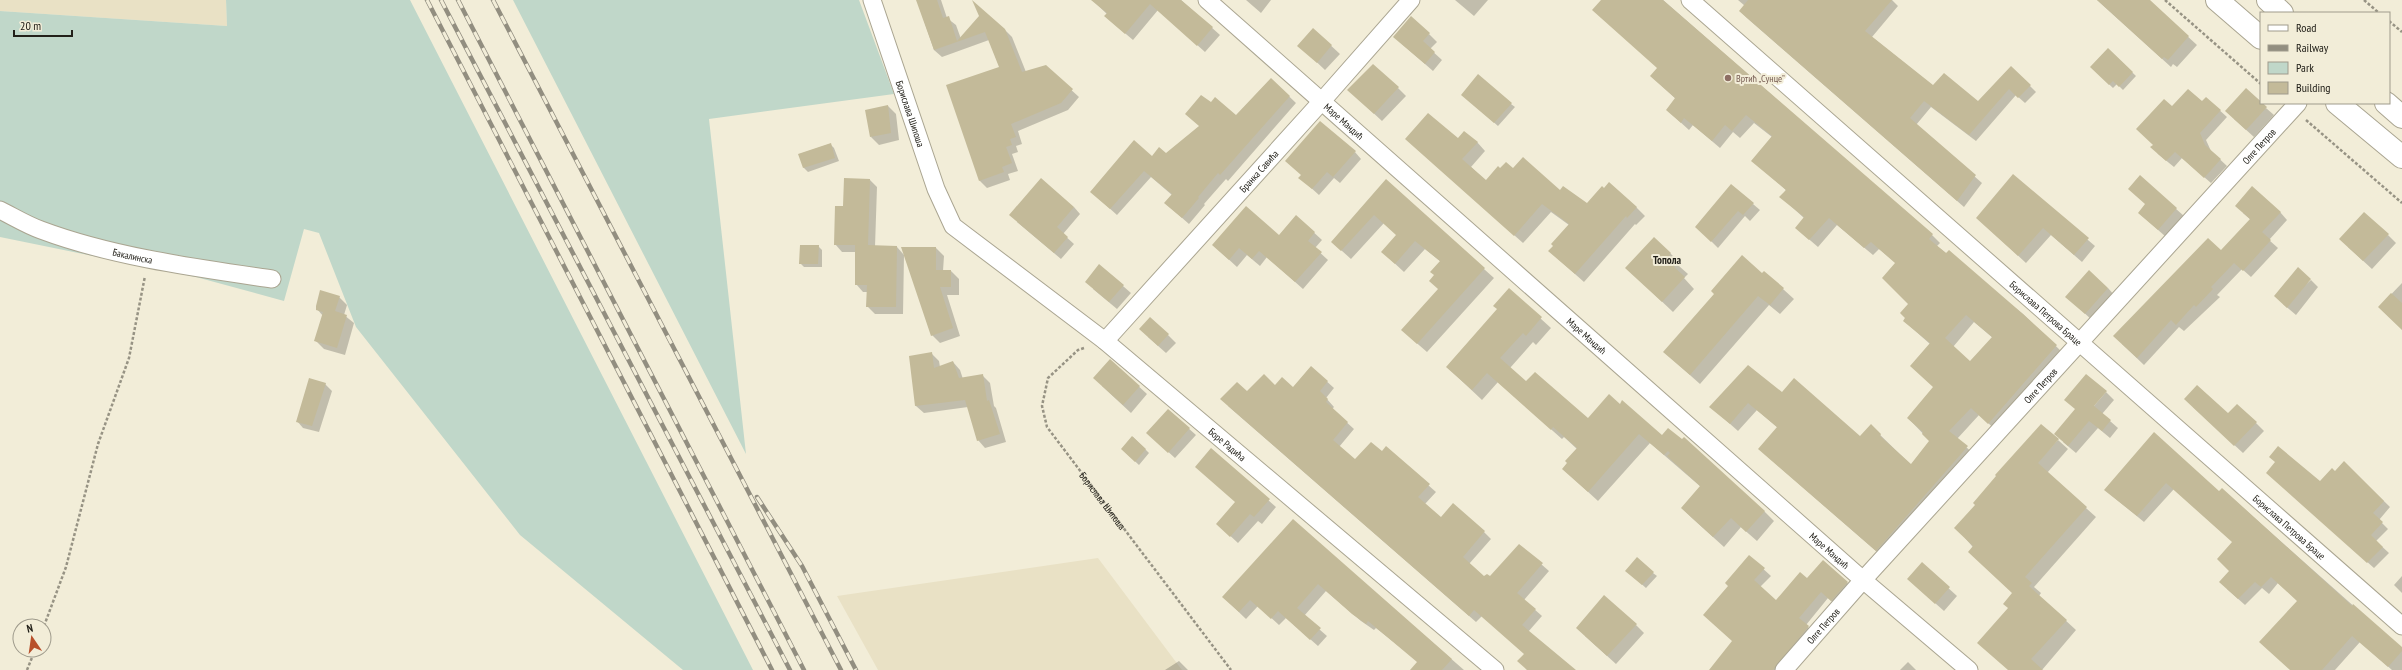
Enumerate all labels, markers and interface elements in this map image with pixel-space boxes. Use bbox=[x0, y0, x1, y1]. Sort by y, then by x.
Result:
scale bar bbox=[14, 12, 72, 38]
legend bbox=[2260, 12, 2390, 104]
text: 20 m bbox=[20, 18, 41, 33]
text: Road bbox=[2296, 20, 2316, 35]
text: Railway bbox=[2296, 40, 2329, 55]
text: Park bbox=[2296, 60, 2314, 75]
place label: Вртић „Сунце” bbox=[1736, 72, 1785, 85]
marker: Вртић „Сунце” bbox=[1723, 73, 1733, 83]
street label: Борислава Шипоша bbox=[893, 79, 927, 149]
text: Building bbox=[2296, 80, 2331, 95]
street label: Маре Мандић bbox=[1321, 101, 1366, 143]
street label: Олге Петров bbox=[2240, 126, 2279, 167]
street label: Бранка Савића bbox=[1236, 148, 1281, 195]
street label: Бакалинска bbox=[111, 246, 154, 267]
district label: Топола bbox=[1653, 253, 1681, 267]
street label: Борислава Петрова Браце bbox=[2007, 278, 2085, 349]
street label: Маре Мандић bbox=[1564, 315, 1609, 357]
street label: Олге Петров bbox=[2021, 365, 2060, 406]
street label: Боре Радића bbox=[1206, 425, 1248, 464]
street label: Борислава Шипоша bbox=[1076, 469, 1128, 533]
street label: Борислава Петрова Браце bbox=[2250, 492, 2328, 563]
street label: Маре Мандић bbox=[1807, 530, 1852, 572]
street label: Олге Петров bbox=[1804, 605, 1843, 647]
north arrow bbox=[12, 618, 52, 658]
text: N bbox=[25, 621, 34, 636]

